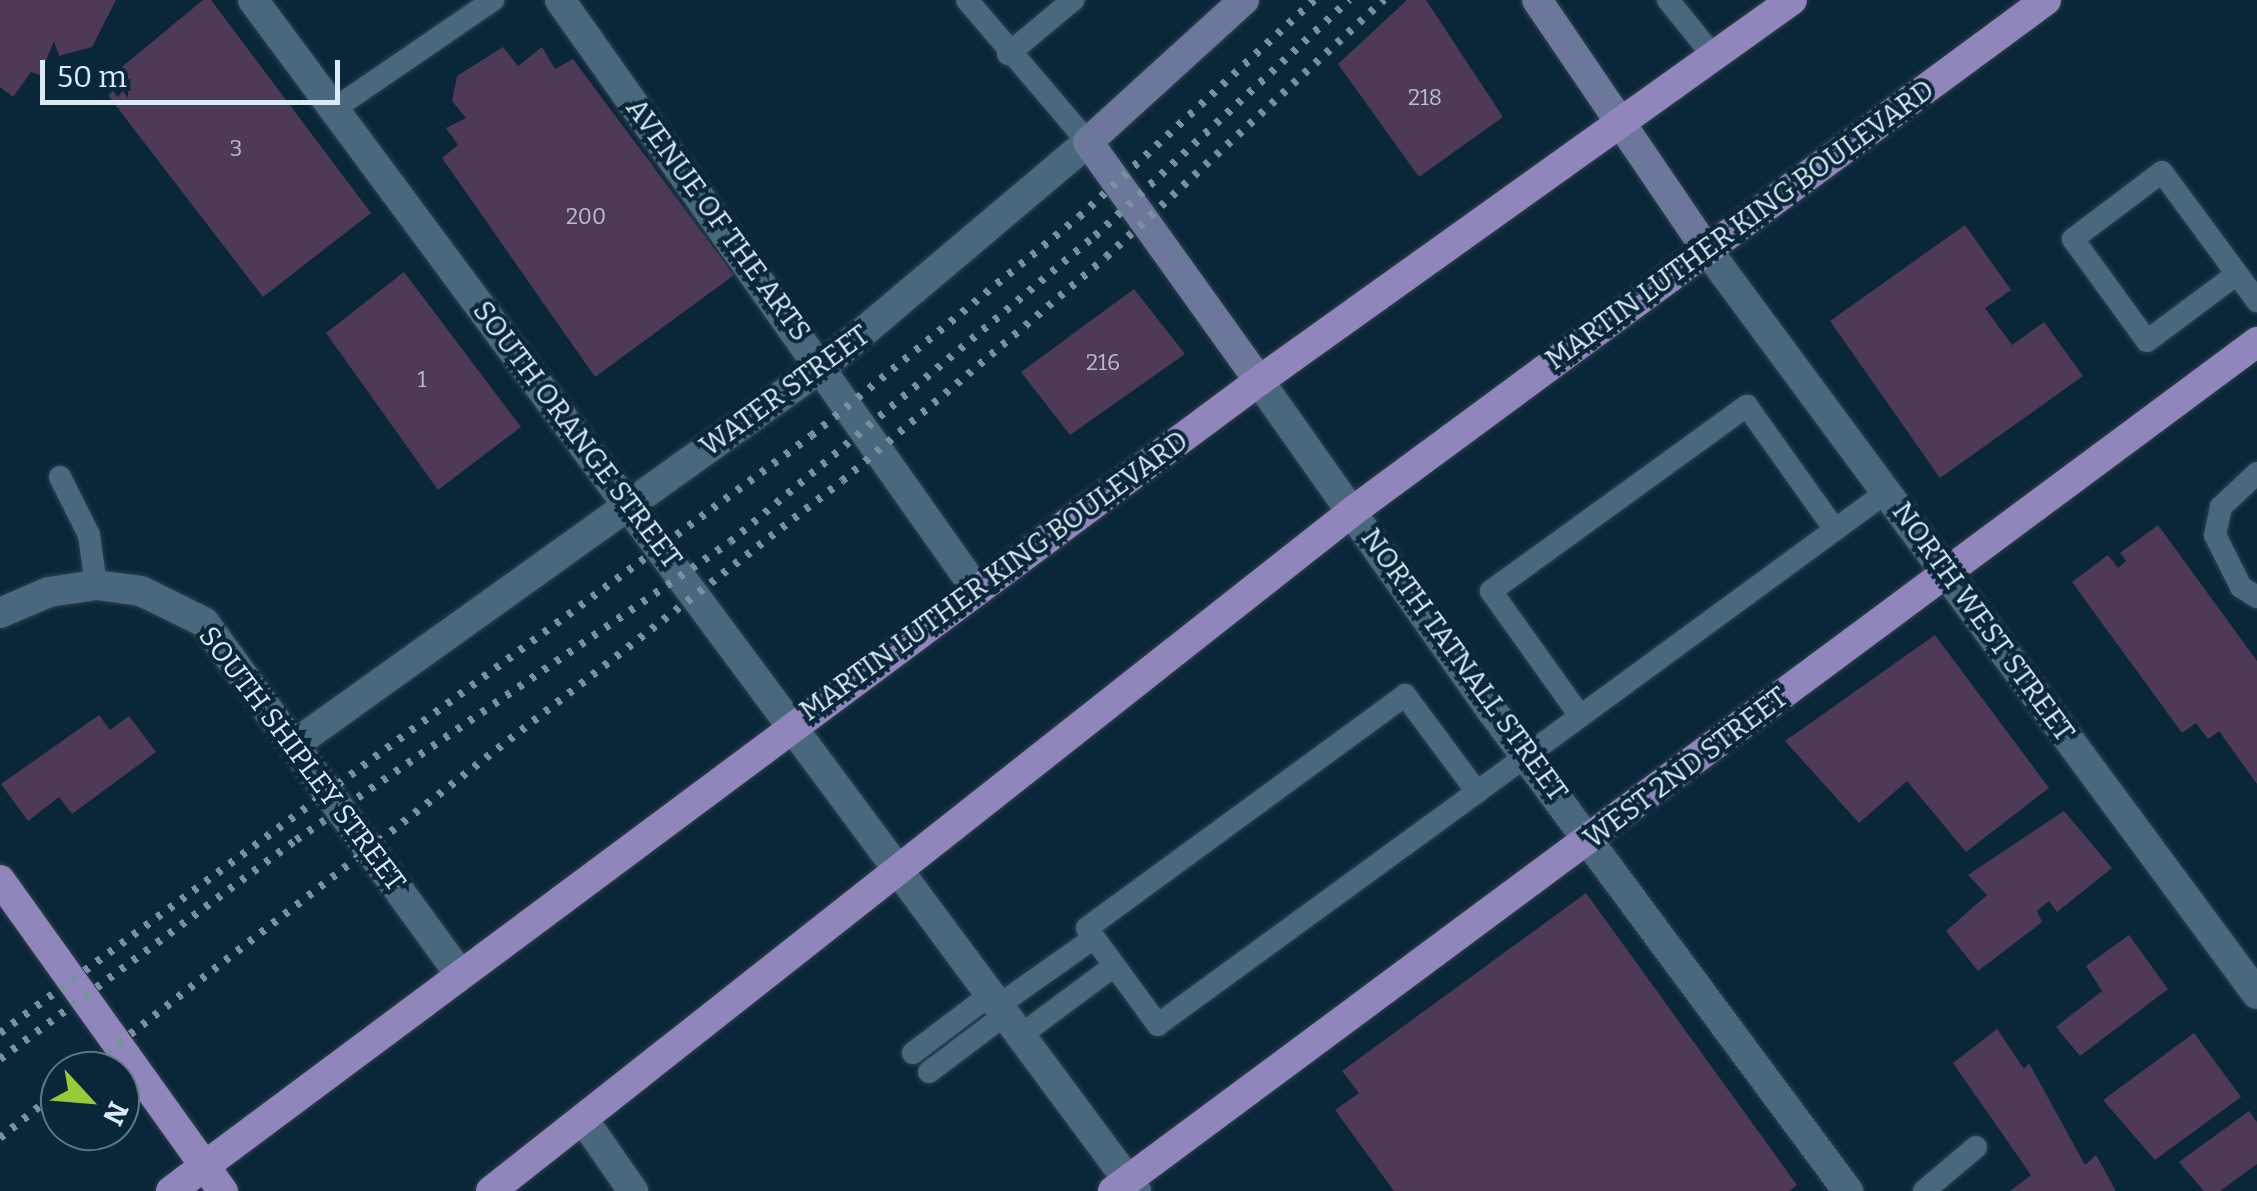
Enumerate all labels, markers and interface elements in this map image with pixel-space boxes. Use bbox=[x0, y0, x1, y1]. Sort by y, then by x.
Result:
scale bar bbox=[45, 40, 345, 102]
text: 50 m bbox=[57, 59, 127, 95]
street label: MARTIN LUTHER KING BOULEVARD bbox=[1539, 73, 1941, 377]
house number: 218 bbox=[1408, 85, 1442, 111]
street label: AVENUE OF THE ARTS bbox=[619, 92, 817, 348]
house number: 3 bbox=[230, 136, 242, 162]
house number: 200 bbox=[566, 204, 606, 230]
street label: SOUTH ORANGE STREET bbox=[466, 295, 688, 575]
street label: WATER STREET bbox=[694, 318, 876, 464]
house number: 216 bbox=[1086, 350, 1120, 376]
house number: 1 bbox=[418, 367, 426, 393]
street label: MARTIN LUTHER KING BOULEVARD bbox=[793, 424, 1195, 728]
street label: NORTH WEST STREET bbox=[1885, 496, 2081, 748]
street label: NORTH TATNALL STREET bbox=[1354, 522, 1574, 808]
street label: SOUTH SHIPLEY STREET bbox=[192, 620, 412, 898]
street label: WEST 2ND STREET bbox=[1577, 680, 1795, 856]
north arrow bbox=[40, 1051, 140, 1151]
text: N bbox=[96, 1097, 135, 1130]

